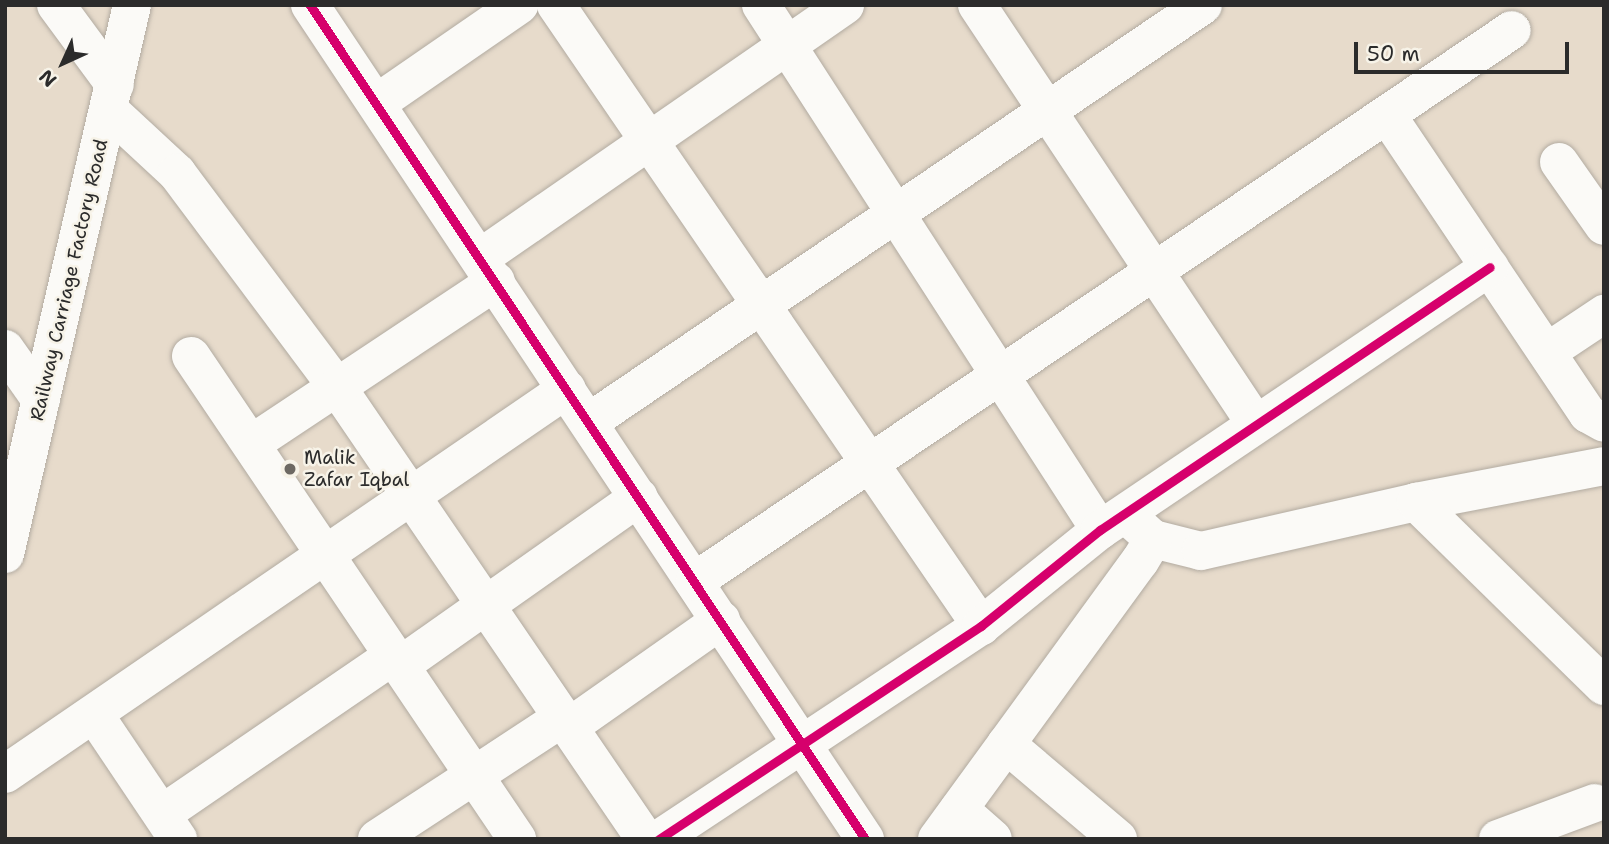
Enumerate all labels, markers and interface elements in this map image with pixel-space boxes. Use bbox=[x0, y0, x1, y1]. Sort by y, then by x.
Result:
north arrow bbox=[28, 28, 98, 98]
scale bar bbox=[1357, 28, 1572, 72]
text: 50 m bbox=[1367, 40, 1420, 68]
text: N bbox=[34, 64, 62, 92]
street label: Railway Carriage Factory Road bbox=[25, 137, 113, 423]
place label: Malik Zafar Iqbal bbox=[304, 447, 409, 491]
marker: Malik Zafar Iqbal bbox=[282, 461, 298, 477]

